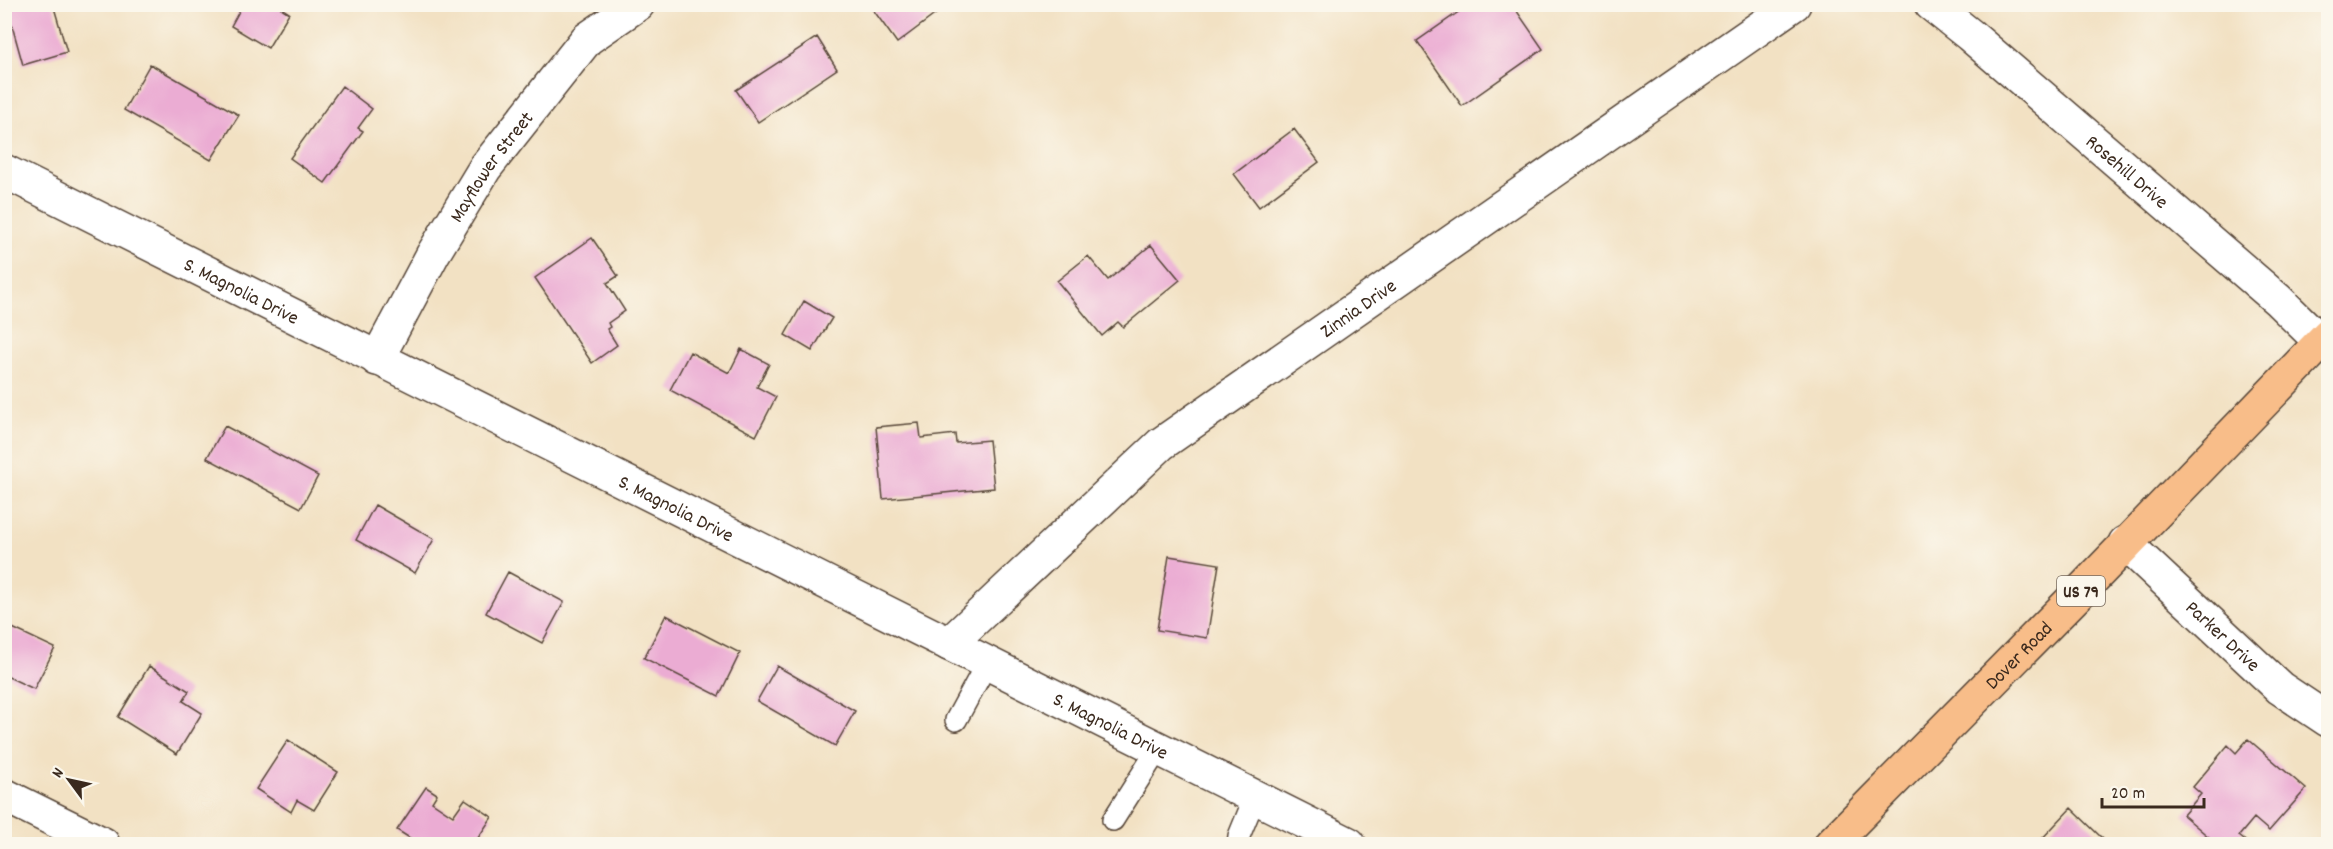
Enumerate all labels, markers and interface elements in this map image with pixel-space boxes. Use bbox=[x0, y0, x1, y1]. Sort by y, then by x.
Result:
street label: Mayflower Street bbox=[444, 106, 542, 229]
street label: Rosehill Drive bbox=[2078, 129, 2174, 217]
street label: S. Magnolia Drive bbox=[178, 252, 303, 333]
street label: Zinnia Drive bbox=[1316, 273, 1403, 346]
street label: S. Magnolia Drive bbox=[613, 470, 738, 551]
road number: US 79 bbox=[2057, 576, 2105, 606]
street label: Parker Drive bbox=[2178, 595, 2265, 680]
street label: Dover Road bbox=[1980, 617, 2060, 697]
street label: S. Magnolia Drive bbox=[1047, 687, 1172, 768]
north arrow bbox=[39, 750, 99, 810]
text: N bbox=[47, 764, 70, 783]
scale bar bbox=[2102, 771, 2204, 809]
text: 20 m bbox=[2111, 782, 2145, 807]

